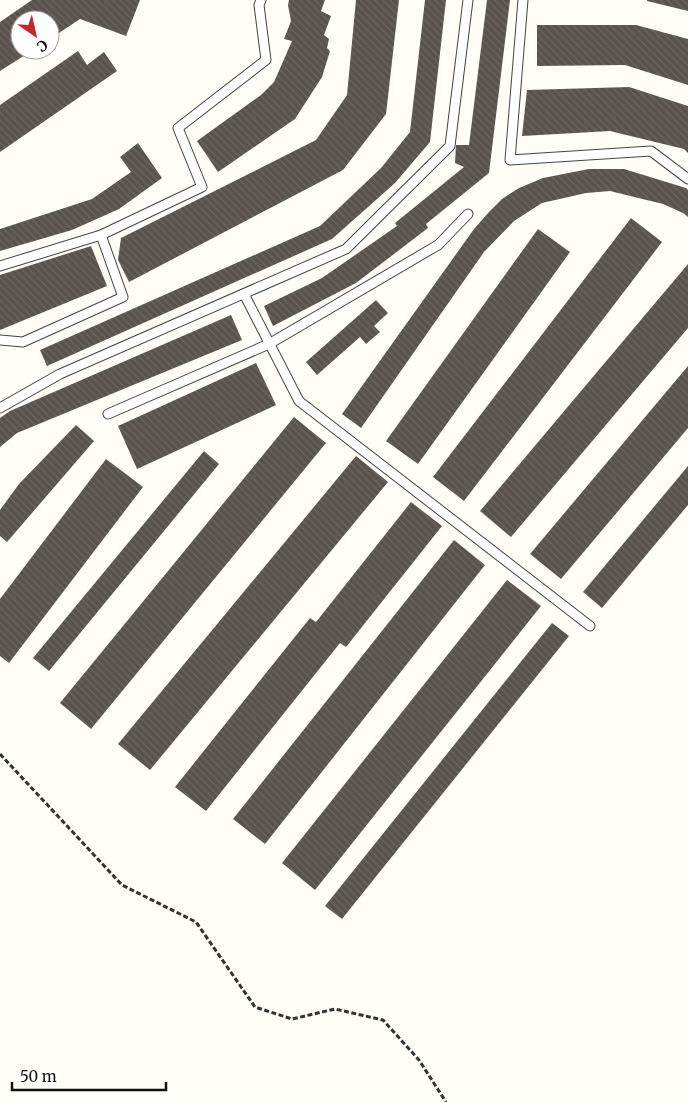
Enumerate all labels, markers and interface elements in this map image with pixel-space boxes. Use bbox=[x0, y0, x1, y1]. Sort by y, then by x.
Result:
north arrow bbox=[10, 10, 60, 60]
text: С bbox=[33, 36, 51, 56]
scale bar bbox=[12, 1060, 166, 1092]
text: 50 m bbox=[20, 1067, 57, 1086]

